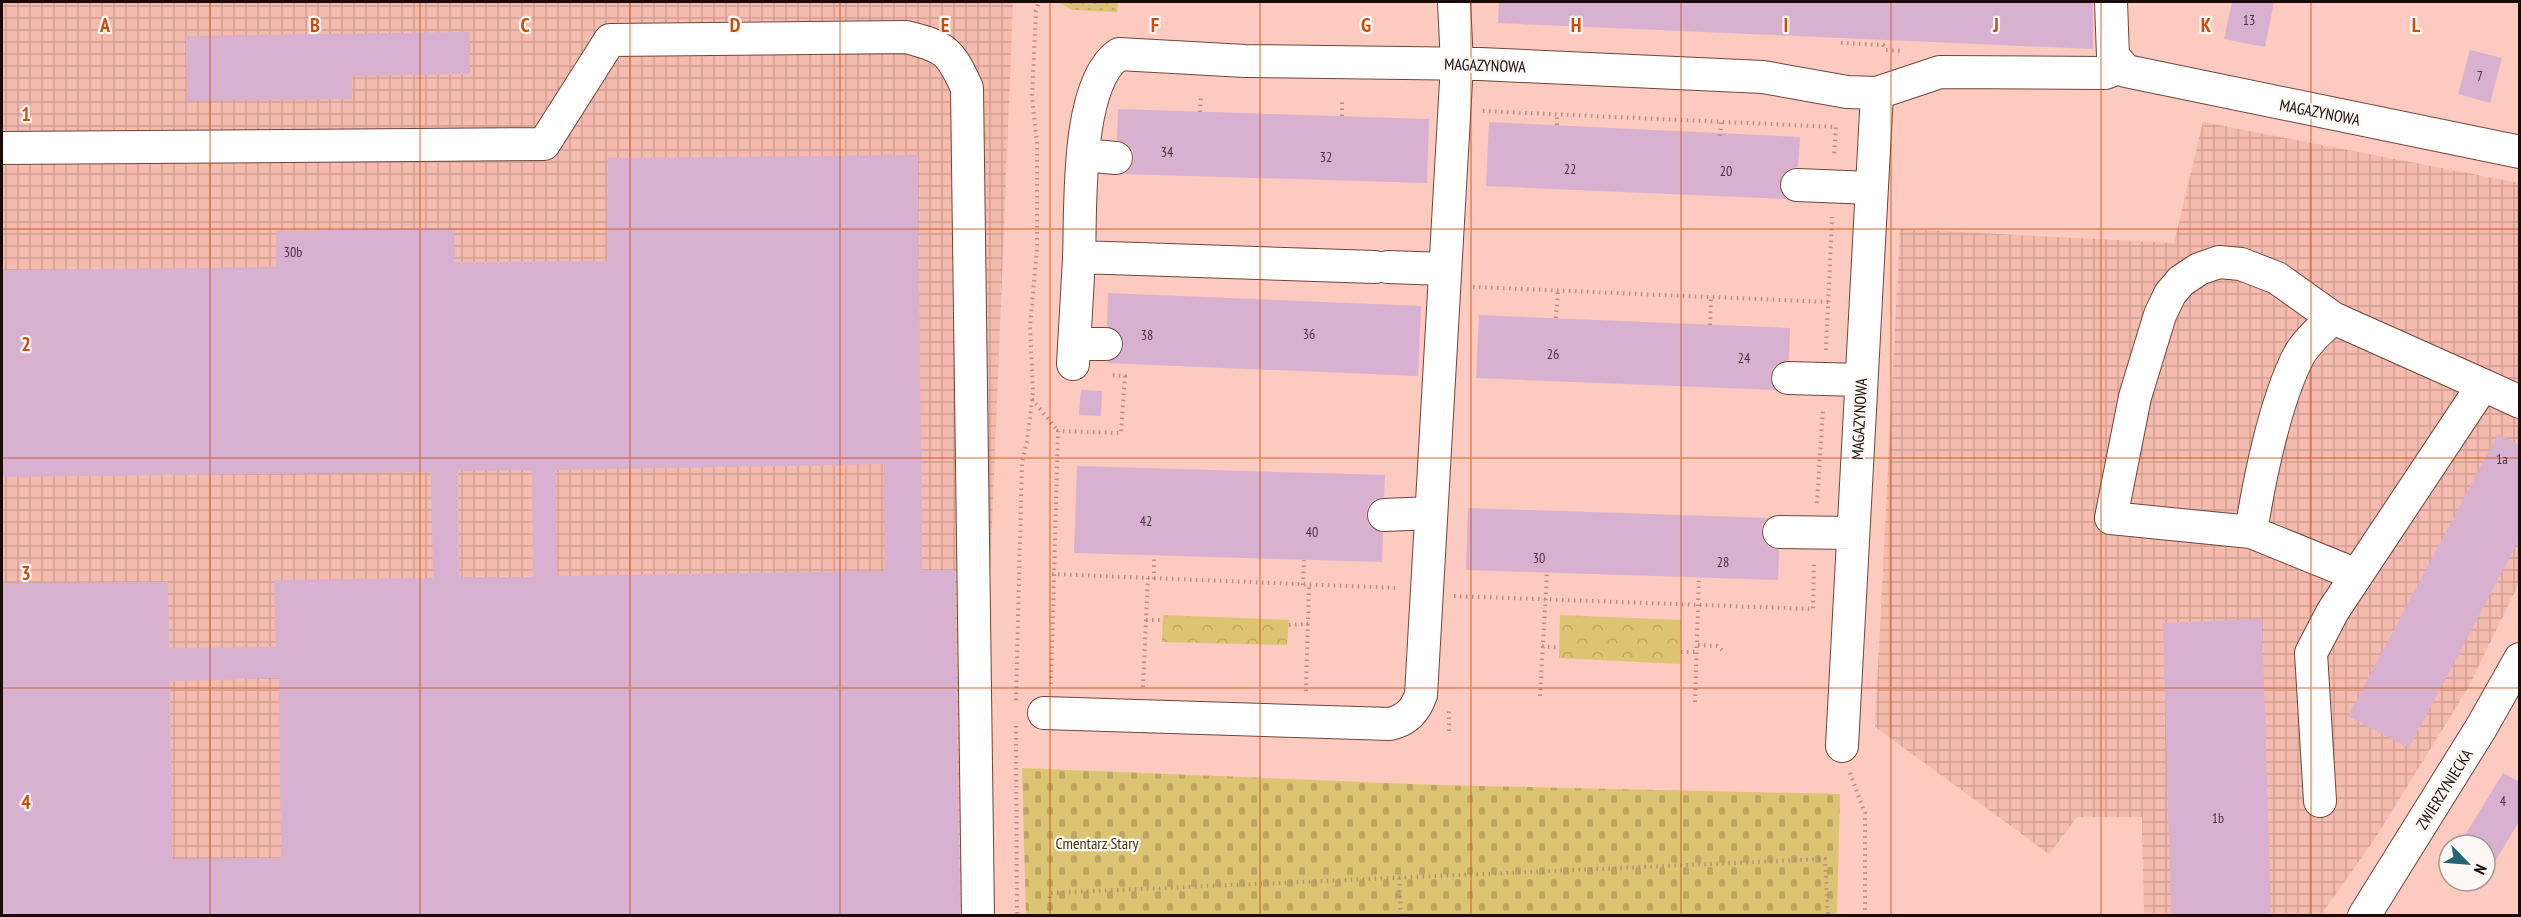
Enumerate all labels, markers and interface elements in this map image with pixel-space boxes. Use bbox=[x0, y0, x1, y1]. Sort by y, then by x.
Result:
house number: 13 bbox=[2243, 11, 2255, 29]
text: A bbox=[99, 12, 111, 38]
text: B bbox=[310, 12, 320, 38]
text: C bbox=[520, 12, 530, 38]
text: D bbox=[730, 12, 741, 38]
text: E bbox=[941, 12, 949, 38]
text: F bbox=[1151, 12, 1159, 38]
text: G bbox=[1361, 12, 1371, 38]
text: H bbox=[1571, 12, 1581, 38]
text: I bbox=[1784, 12, 1788, 38]
text: J bbox=[1992, 12, 1999, 38]
text: K bbox=[2201, 12, 2212, 38]
text: L bbox=[2412, 12, 2421, 38]
street label: MAGAZYNOWA bbox=[1444, 54, 1527, 76]
house number: 7 bbox=[2477, 67, 2483, 85]
street label: MAGAZYNOWA bbox=[2278, 94, 2362, 130]
text: 1 bbox=[21, 101, 31, 127]
house number: 34 bbox=[1161, 143, 1174, 161]
house number: 32 bbox=[1320, 148, 1332, 166]
house number: 22 bbox=[1564, 160, 1576, 178]
house number: 20 bbox=[1720, 162, 1732, 180]
house number: 30b bbox=[284, 243, 302, 261]
house number: 36 bbox=[1303, 325, 1315, 343]
house number: 38 bbox=[1141, 326, 1153, 344]
text: 2 bbox=[21, 331, 31, 357]
house number: 26 bbox=[1547, 345, 1559, 363]
house number: 24 bbox=[1738, 349, 1751, 367]
street label: MAGAZYNOWA bbox=[1847, 377, 1871, 460]
house number: 1a bbox=[2496, 450, 2508, 468]
house number: 42 bbox=[1140, 512, 1152, 530]
house number: 40 bbox=[1306, 523, 1318, 541]
house number: 30 bbox=[1533, 549, 1545, 567]
house number: 28 bbox=[1717, 553, 1729, 571]
text: 3 bbox=[21, 560, 31, 586]
street label: ZWIERZYNIECKA bbox=[2411, 745, 2477, 833]
text: 4 bbox=[21, 789, 31, 815]
house number: 4 bbox=[2500, 792, 2507, 810]
house number: 1b bbox=[2212, 809, 2224, 827]
park label: Cmentarz Stary bbox=[1055, 833, 1139, 853]
north arrow bbox=[2437, 833, 2497, 893]
text: N bbox=[2470, 861, 2491, 877]

